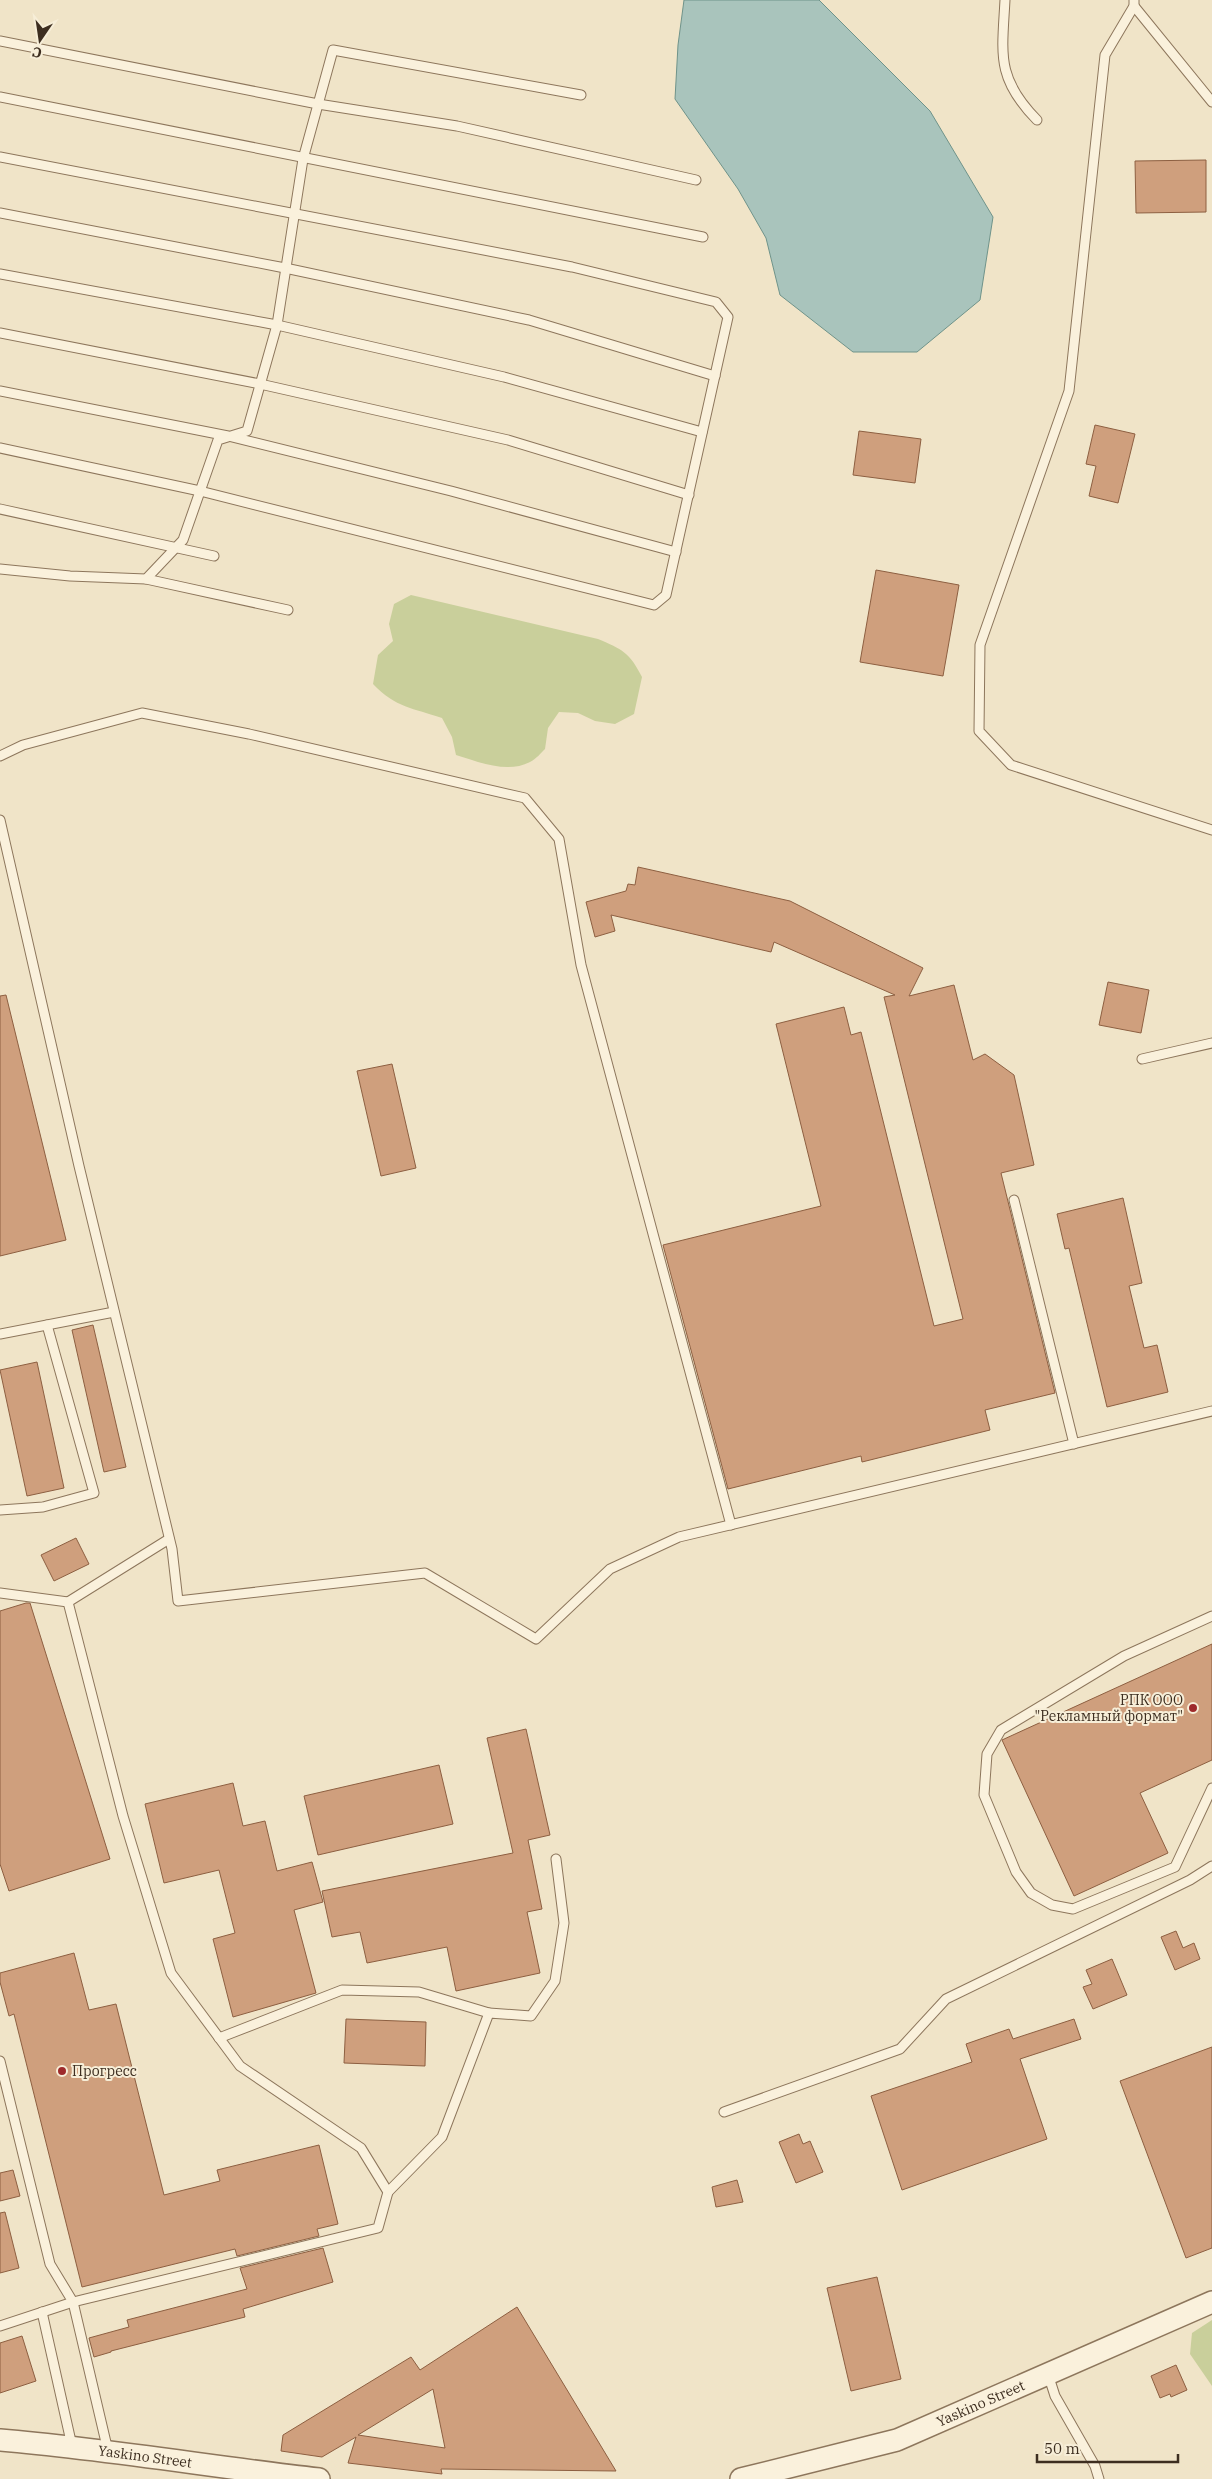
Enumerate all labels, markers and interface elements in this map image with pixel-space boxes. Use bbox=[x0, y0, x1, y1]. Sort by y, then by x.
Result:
north arrow bbox=[15, 15, 65, 65]
text: С bbox=[31, 43, 44, 62]
place label: РПК ООО "Рекламный формат" bbox=[1035, 1691, 1183, 1725]
marker: РПК ООО "Рекламный формат" bbox=[1187, 1702, 1199, 1714]
place label: Прогресс bbox=[72, 2062, 137, 2080]
marker: Прогресс bbox=[56, 2065, 68, 2077]
street label: Yaskino Street bbox=[934, 2376, 1027, 2431]
scale bar bbox=[1037, 2432, 1178, 2464]
text: 50 m bbox=[1044, 2439, 1080, 2458]
street label: Yaskino Street bbox=[97, 2441, 193, 2472]

